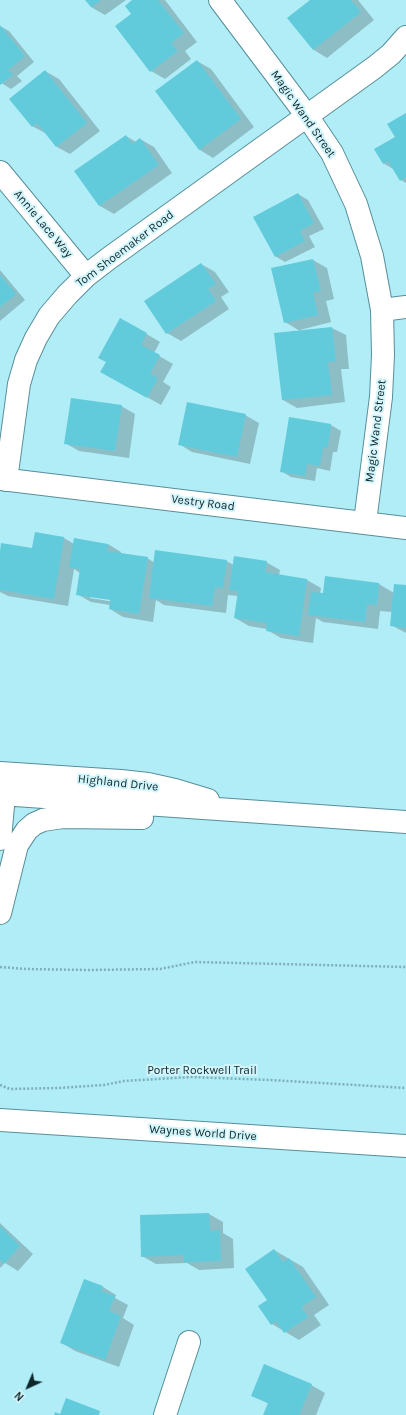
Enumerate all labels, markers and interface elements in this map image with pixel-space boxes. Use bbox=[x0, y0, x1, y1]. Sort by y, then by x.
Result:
street label: Magic Wand Street bbox=[267, 68, 339, 160]
street label: Annie Lace Way bbox=[11, 187, 75, 261]
street label: Tom Shoemaker Road bbox=[73, 208, 177, 290]
street label: Magic Wand Street bbox=[363, 379, 389, 483]
street label: Vestry Road bbox=[170, 492, 236, 514]
street label: Highland Drive bbox=[77, 772, 159, 794]
street label: Porter Rockwell Trail bbox=[147, 1064, 257, 1078]
street label: Waynes World Drive bbox=[149, 1122, 257, 1144]
north arrow bbox=[8, 1367, 48, 1407]
text: N bbox=[12, 1389, 27, 1403]

